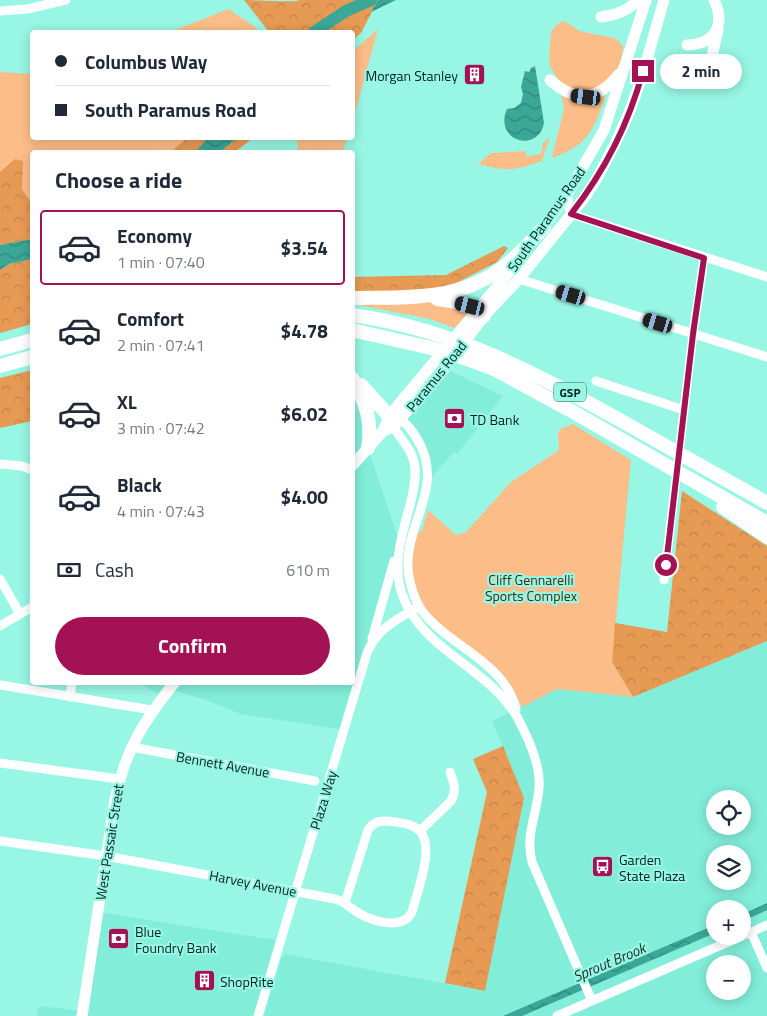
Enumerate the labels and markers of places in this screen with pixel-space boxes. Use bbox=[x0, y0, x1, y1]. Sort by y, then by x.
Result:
building icon: Morgan Stanley bbox=[462, 63, 486, 87]
place label: Morgan Stanley bbox=[366, 65, 458, 86]
bank icon: TD Bank bbox=[442, 407, 466, 431]
place label: TD Bank bbox=[470, 409, 520, 430]
place label: Garden State Plaza bbox=[619, 849, 685, 886]
bus stop icon: Garden State Plaza bbox=[591, 855, 615, 879]
place label: Blue Foundry Bank bbox=[135, 921, 217, 958]
bank icon: Blue Foundry Bank bbox=[107, 927, 131, 951]
building icon: ShopRite bbox=[192, 969, 216, 993]
place label: ShopRite bbox=[220, 971, 273, 992]

